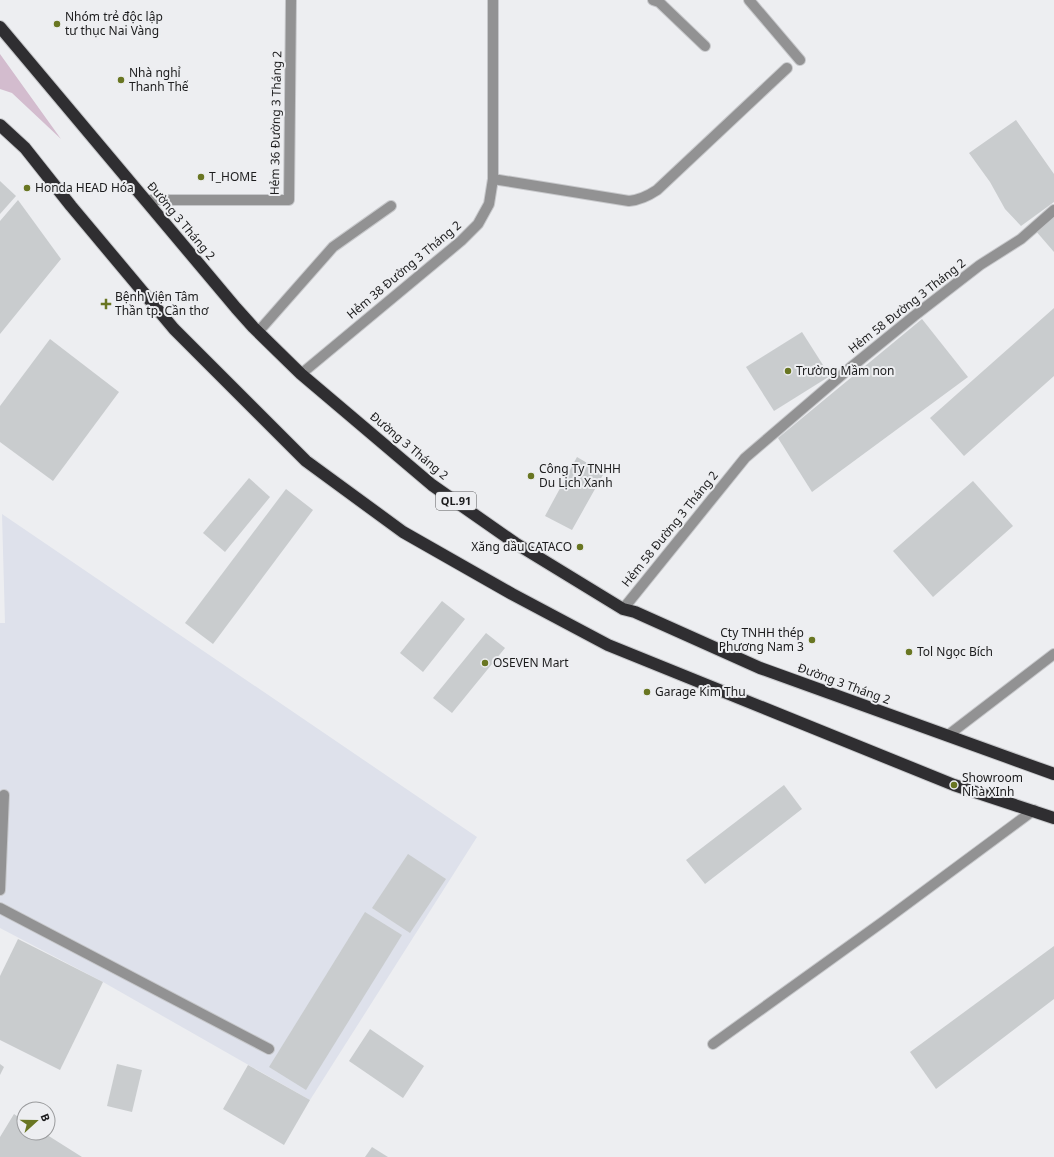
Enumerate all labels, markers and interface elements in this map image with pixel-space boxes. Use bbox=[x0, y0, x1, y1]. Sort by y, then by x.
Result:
place label: Nhóm trẻ độc lập tư thục Nai Vàng bbox=[65, 8, 163, 39]
marker: Nhóm trẻ độc lập tư thục Nai Vàng bbox=[52, 19, 62, 29]
street label: Hẻm 36 Đường 3 Tháng 2 bbox=[266, 50, 285, 195]
place label: Nhà nghỉ Thanh Thế bbox=[129, 64, 189, 95]
marker: Nhà nghỉ Thanh Thế bbox=[116, 75, 126, 85]
place label: T_HOME bbox=[209, 168, 257, 185]
marker: T_HOME bbox=[196, 172, 206, 182]
street label: Đường 3 Tháng 2 bbox=[143, 178, 219, 264]
place label: Honda HEAD Hóa bbox=[35, 179, 134, 196]
marker: Honda HEAD Hóa bbox=[22, 183, 32, 193]
street label: Hẻm 38 Đường 3 Tháng 2 bbox=[343, 217, 465, 323]
street label: Hẻm 58 Đường 3 Tháng 2 bbox=[844, 254, 969, 357]
place label: Bệnh Viện Tâm Thần tp. Cần thơ bbox=[115, 288, 209, 319]
marker: Bệnh Viện Tâm Thần tp. Cần thơ bbox=[100, 298, 112, 310]
place label: Trường Mầm non bbox=[796, 362, 894, 379]
marker: Trường Mầm non bbox=[783, 366, 793, 376]
street label: Đường 3 Tháng 2 bbox=[366, 408, 452, 484]
place label: Công Ty TNHH Du Lịch Xanh bbox=[539, 460, 621, 491]
street label: Hẻm 58 Đường 3 Tháng 2 bbox=[618, 467, 722, 590]
marker: Công Ty TNHH Du Lịch Xanh bbox=[526, 471, 536, 481]
road number: QL.91 bbox=[436, 492, 476, 510]
place label: Xăng dầu CATACO bbox=[471, 538, 572, 555]
marker: Xăng dầu CATACO bbox=[575, 542, 585, 552]
place label: Cty TNHH thép Phương Nam 3 bbox=[719, 624, 804, 655]
marker: Cty TNHH thép Phương Nam 3 bbox=[807, 635, 817, 645]
place label: Tol Ngọc Bích bbox=[917, 643, 993, 660]
marker: Tol Ngọc Bích bbox=[904, 647, 914, 657]
place label: OSEVEN Mart bbox=[493, 654, 569, 671]
marker: OSEVEN Mart bbox=[480, 658, 490, 668]
street label: Đường 3 Tháng 2 bbox=[795, 659, 893, 708]
place label: Garage Kim Thu bbox=[655, 683, 746, 700]
marker: Garage Kim Thu bbox=[642, 687, 652, 697]
place label: Showroom Nhà XInh bbox=[962, 769, 1023, 800]
marker: Showroom Nhà XInh bbox=[949, 780, 959, 790]
north arrow bbox=[16, 1101, 56, 1141]
text: B bbox=[37, 1111, 54, 1123]

